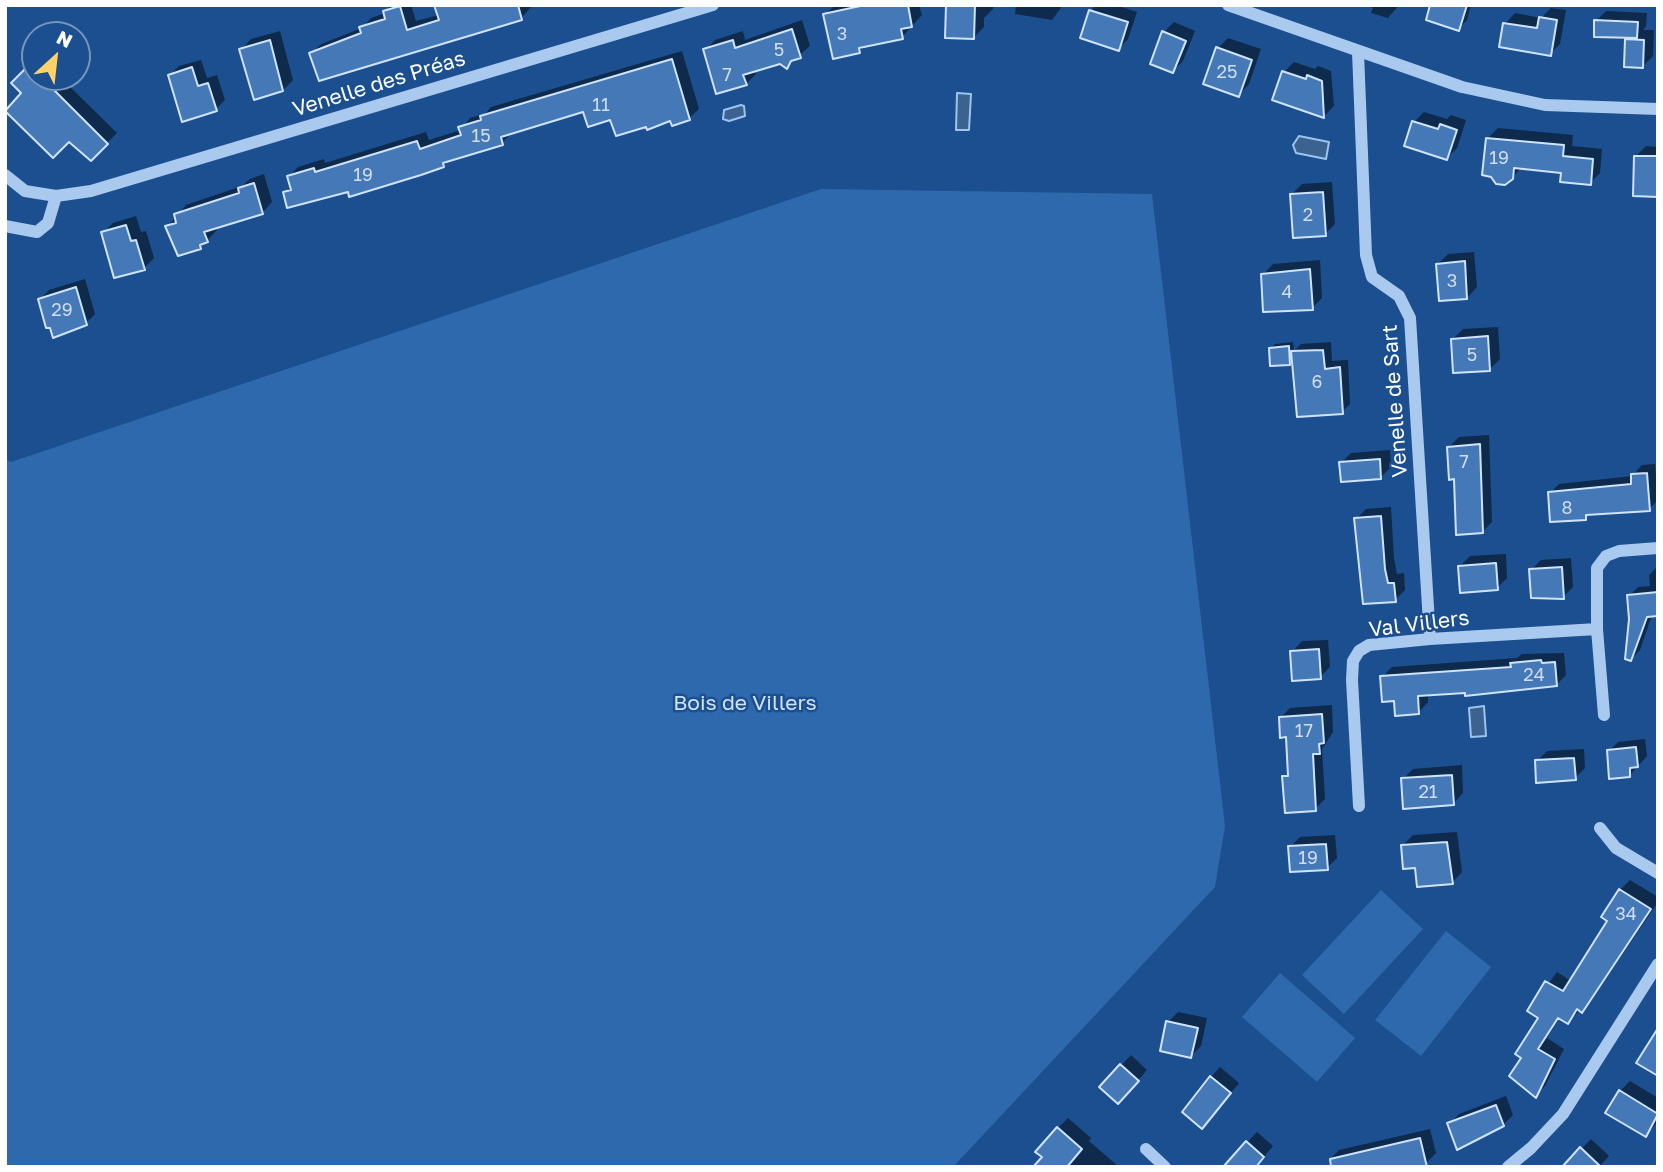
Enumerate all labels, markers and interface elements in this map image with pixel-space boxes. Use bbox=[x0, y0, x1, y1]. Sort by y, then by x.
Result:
north arrow bbox=[21, 21, 91, 91]
house number: 3 bbox=[837, 23, 847, 45]
text: N bbox=[53, 25, 77, 52]
house number: 5 bbox=[774, 39, 784, 61]
street label: Venelle des Préas bbox=[290, 46, 468, 122]
house number: 25 bbox=[1217, 61, 1237, 83]
house number: 7 bbox=[722, 64, 732, 86]
house number: 11 bbox=[592, 94, 610, 116]
house number: 15 bbox=[471, 125, 491, 147]
house number: 19 bbox=[1489, 147, 1509, 169]
house number: 19 bbox=[353, 164, 373, 186]
house number: 2 bbox=[1303, 204, 1313, 226]
house number: 3 bbox=[1447, 270, 1457, 292]
house number: 4 bbox=[1282, 281, 1292, 303]
house number: 29 bbox=[51, 299, 73, 321]
street label: Venelle de Sart bbox=[1377, 324, 1413, 478]
house number: 5 bbox=[1467, 344, 1477, 366]
house number: 6 bbox=[1312, 371, 1322, 393]
house number: 7 bbox=[1459, 451, 1469, 473]
house number: 8 bbox=[1562, 497, 1572, 519]
street label: Val Villers bbox=[1367, 605, 1471, 643]
house number: 24 bbox=[1523, 664, 1545, 686]
park label: Bois de Villers bbox=[673, 690, 817, 716]
house number: 17 bbox=[1295, 720, 1313, 742]
house number: 21 bbox=[1418, 781, 1438, 803]
house number: 19 bbox=[1298, 847, 1318, 869]
house number: 34 bbox=[1615, 903, 1637, 925]

